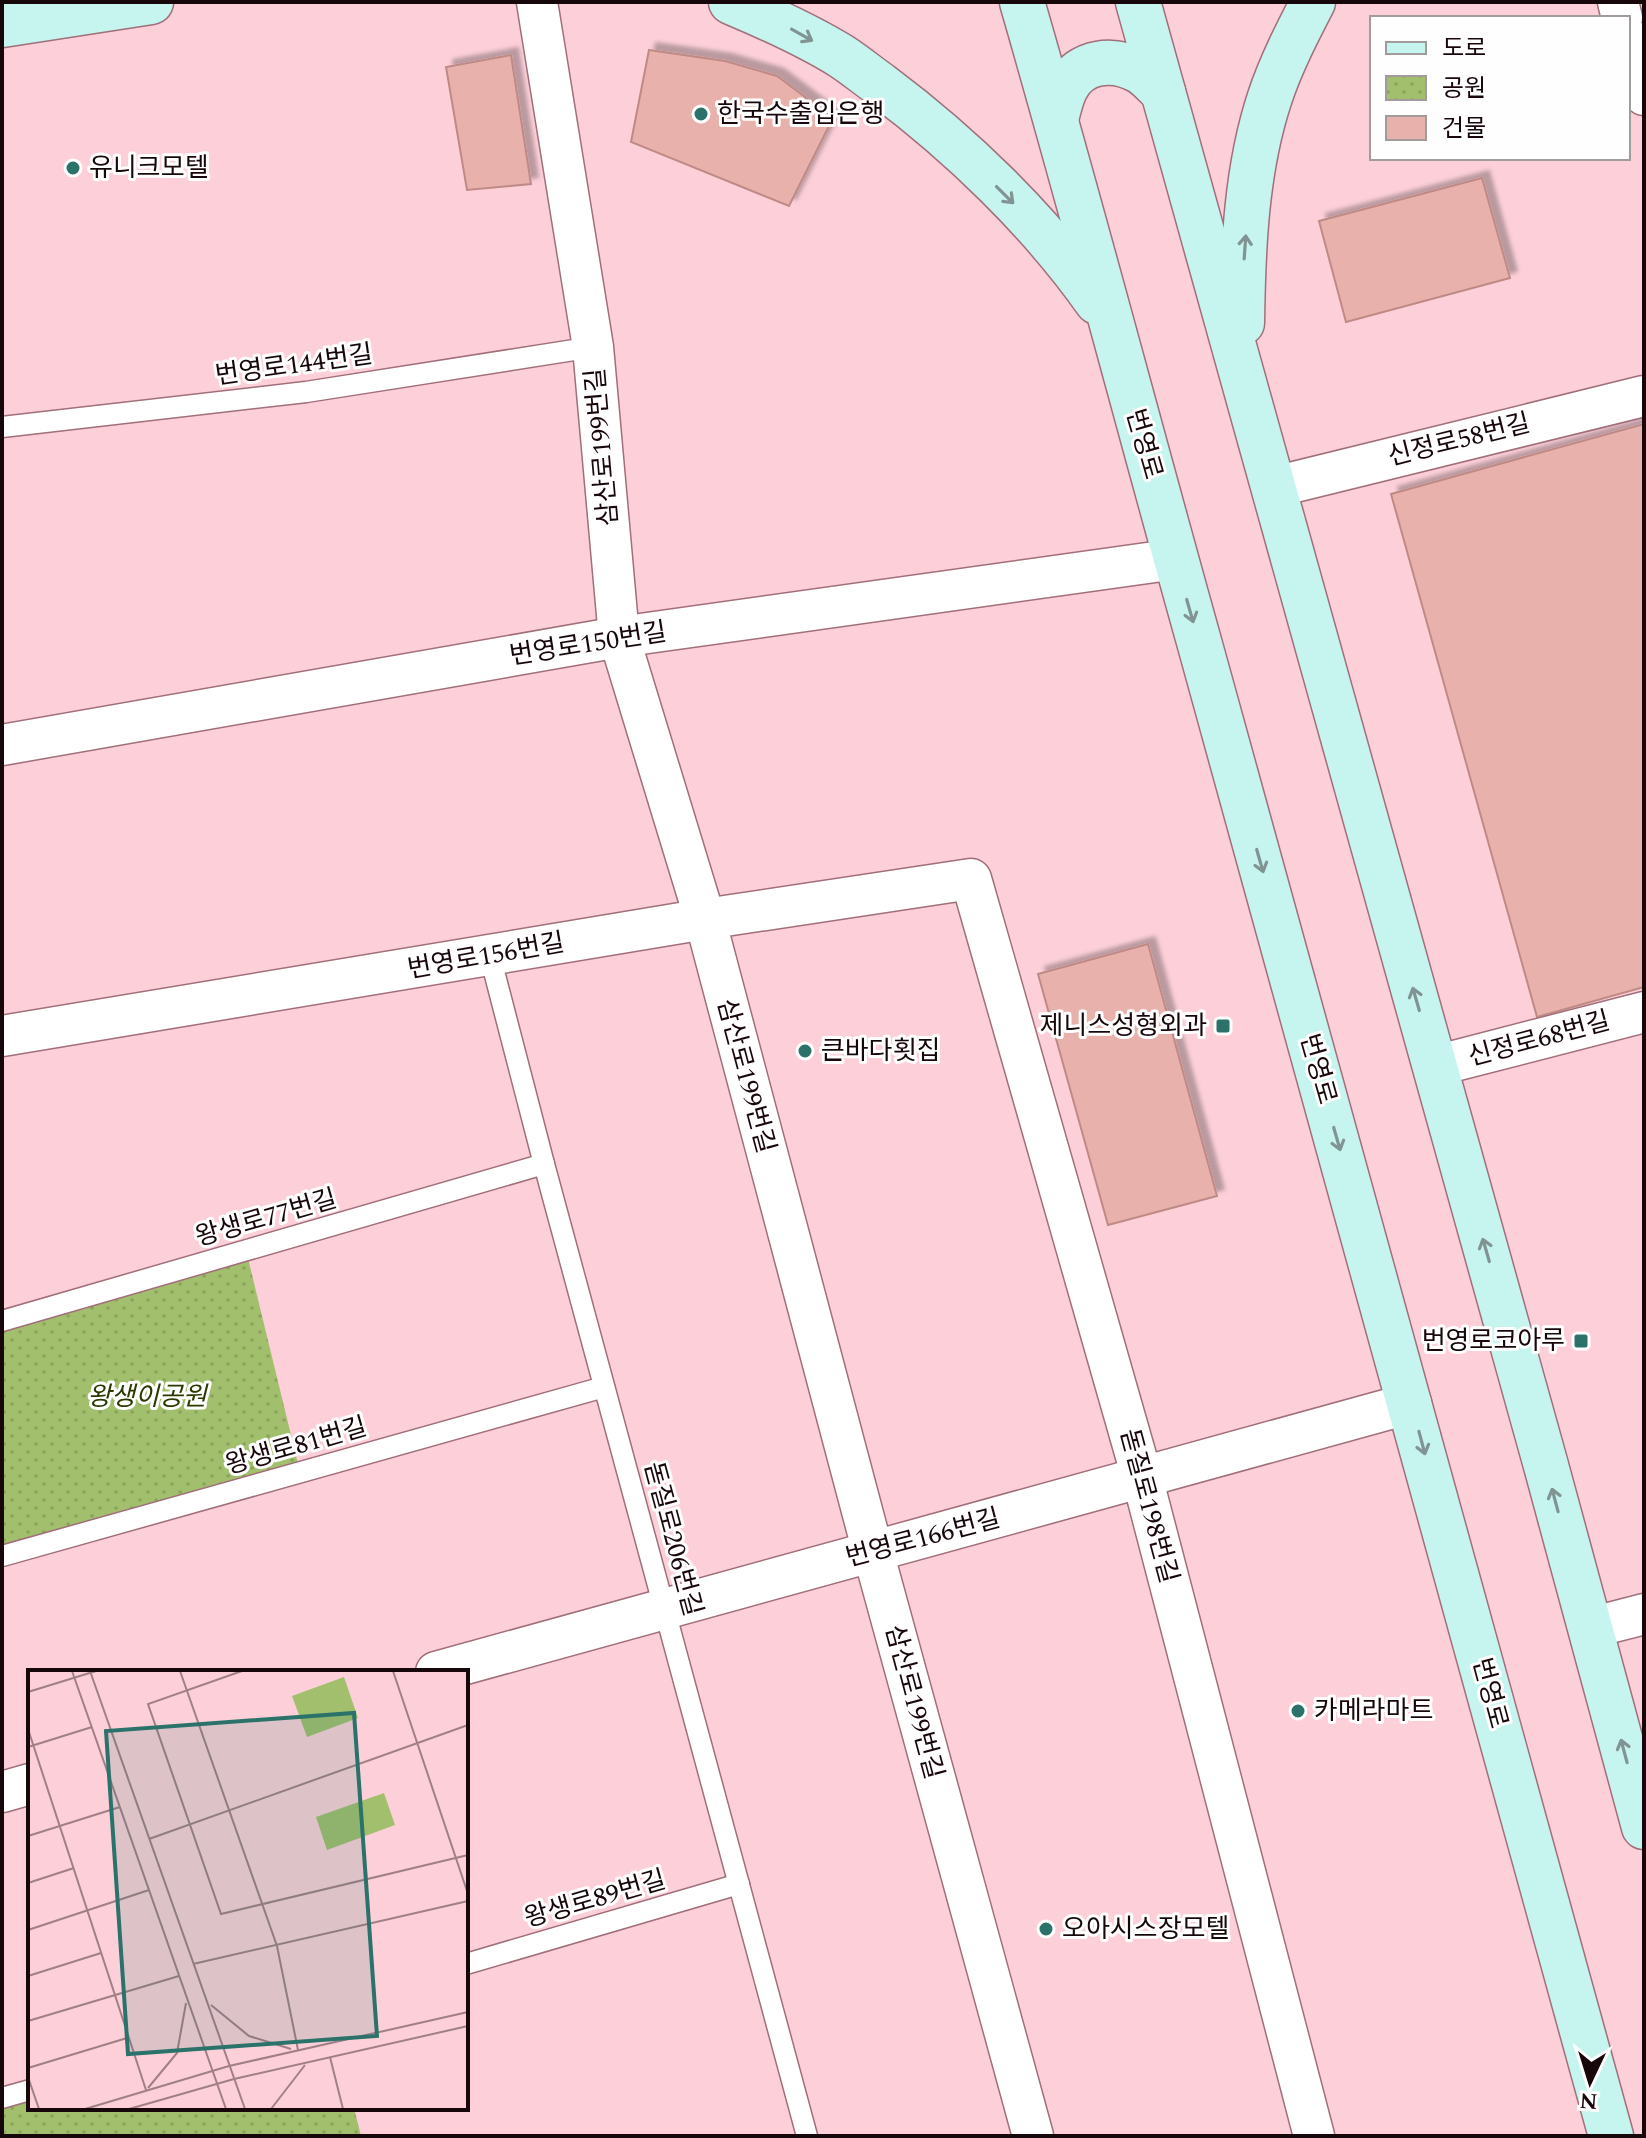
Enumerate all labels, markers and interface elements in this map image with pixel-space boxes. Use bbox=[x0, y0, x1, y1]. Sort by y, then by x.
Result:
legend bbox=[1370, 16, 1630, 160]
one-way arrow bbox=[790, 27, 813, 43]
text: 도로 bbox=[1442, 31, 1486, 67]
text: 공원 bbox=[1442, 71, 1486, 107]
place label: 한국수출입은행 bbox=[717, 94, 884, 134]
marker: 한국수출입은행 bbox=[692, 105, 710, 123]
text: 건물 bbox=[1442, 111, 1486, 147]
place label: 유니크모텔 bbox=[89, 148, 209, 188]
marker: 유니크모텔 bbox=[64, 159, 82, 177]
one-way arrow bbox=[996, 185, 1015, 205]
one-way arrow bbox=[1238, 234, 1253, 261]
street label: 번영로144번길 bbox=[213, 334, 375, 396]
street label: 삼산로199번길 bbox=[575, 366, 629, 528]
street label: 신정로58번길 bbox=[1384, 403, 1534, 477]
street label: 번영로 bbox=[1115, 404, 1173, 484]
one-way arrow bbox=[1183, 597, 1198, 623]
street label: 번영로150번길 bbox=[507, 612, 669, 676]
one-way arrow bbox=[1253, 848, 1268, 874]
street label: 번영로156번길 bbox=[404, 923, 568, 989]
one-way arrow bbox=[1408, 987, 1423, 1013]
street label: 삼산로199번길 bbox=[706, 994, 786, 1158]
street label: 신정로68번길 bbox=[1463, 1001, 1615, 1077]
place label: 제니스성형외과 bbox=[1040, 1006, 1207, 1046]
marker: 제니스성형외과 bbox=[1214, 1017, 1232, 1035]
street label: 번영로 bbox=[1289, 1029, 1347, 1109]
place label: 큰바다횟집 bbox=[821, 1031, 941, 1071]
marker: 큰바다횟집 bbox=[796, 1042, 814, 1060]
one-way arrow bbox=[1330, 1125, 1345, 1151]
street label: 왕생로77번길 bbox=[191, 1179, 341, 1257]
one-way arrow bbox=[1477, 1237, 1492, 1263]
place label: 번영로코아루 bbox=[1421, 1321, 1565, 1361]
marker: 번영로코아루 bbox=[1572, 1332, 1590, 1350]
park label: 왕생이공원 bbox=[87, 1377, 209, 1417]
street label: 왕생로81번길 bbox=[221, 1407, 371, 1485]
street label: 돋질로198번길 bbox=[1109, 1424, 1189, 1588]
one-way arrow bbox=[1415, 1430, 1430, 1456]
street label: 돋질로206번길 bbox=[633, 1457, 713, 1621]
one-way arrow bbox=[1547, 1488, 1562, 1514]
street label: 번영로166번길 bbox=[841, 1498, 1005, 1578]
street label: 삼산로199번길 bbox=[874, 1620, 954, 1784]
street label: 번영로 bbox=[1461, 1653, 1519, 1733]
inset map bbox=[28, 1670, 468, 2110]
place label: 카메라마트 bbox=[1314, 1691, 1434, 1731]
marker: 카메라마트 bbox=[1289, 1702, 1307, 1720]
one-way arrow bbox=[1615, 1739, 1630, 1765]
street label: 왕생로89번길 bbox=[520, 1860, 670, 1938]
place label: 오아시스장모텔 bbox=[1062, 1909, 1229, 1949]
marker: 오아시스장모텔 bbox=[1037, 1920, 1055, 1938]
north arrow bbox=[1550, 2042, 1630, 2122]
text: N bbox=[1579, 2083, 1599, 2118]

